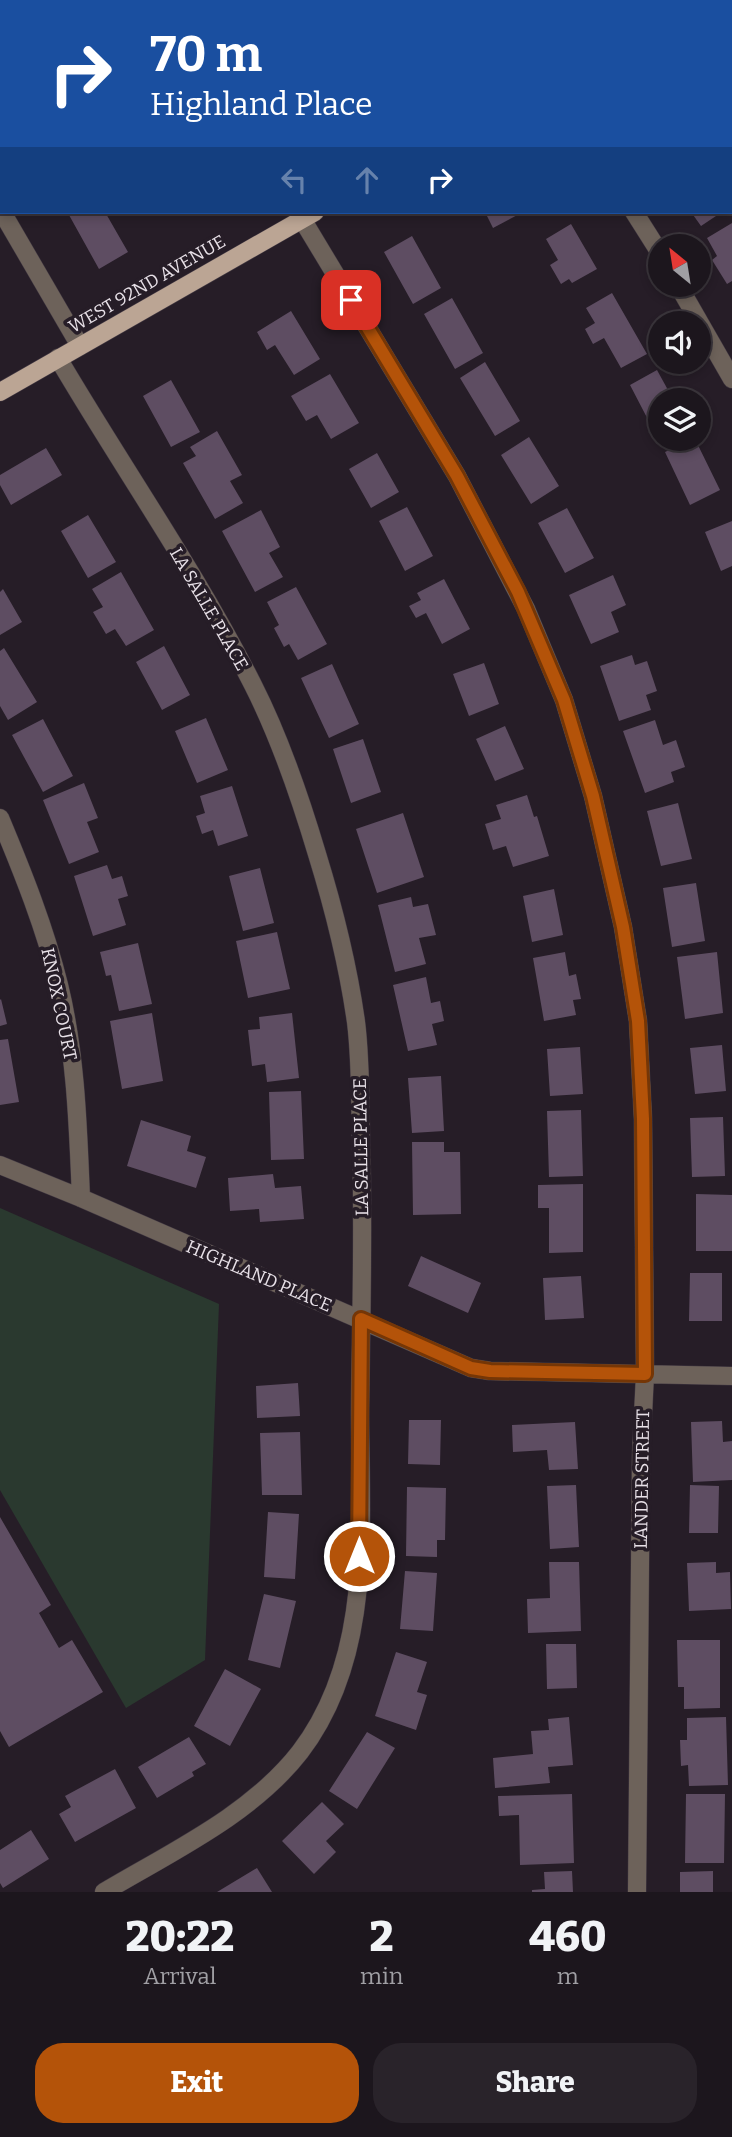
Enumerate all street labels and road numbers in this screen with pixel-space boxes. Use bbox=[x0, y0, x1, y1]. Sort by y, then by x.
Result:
street label: WEST 92ND AVENUE bbox=[65, 230, 229, 338]
street label: LA SALLE PLACE bbox=[165, 544, 253, 674]
street label: KNOX COURT bbox=[36, 946, 82, 1063]
street label: LA SALLE PLACE bbox=[349, 1078, 373, 1216]
street label: HIGHLAND PLACE bbox=[183, 1235, 335, 1317]
street label: LANDER STREET bbox=[630, 1408, 654, 1549]

